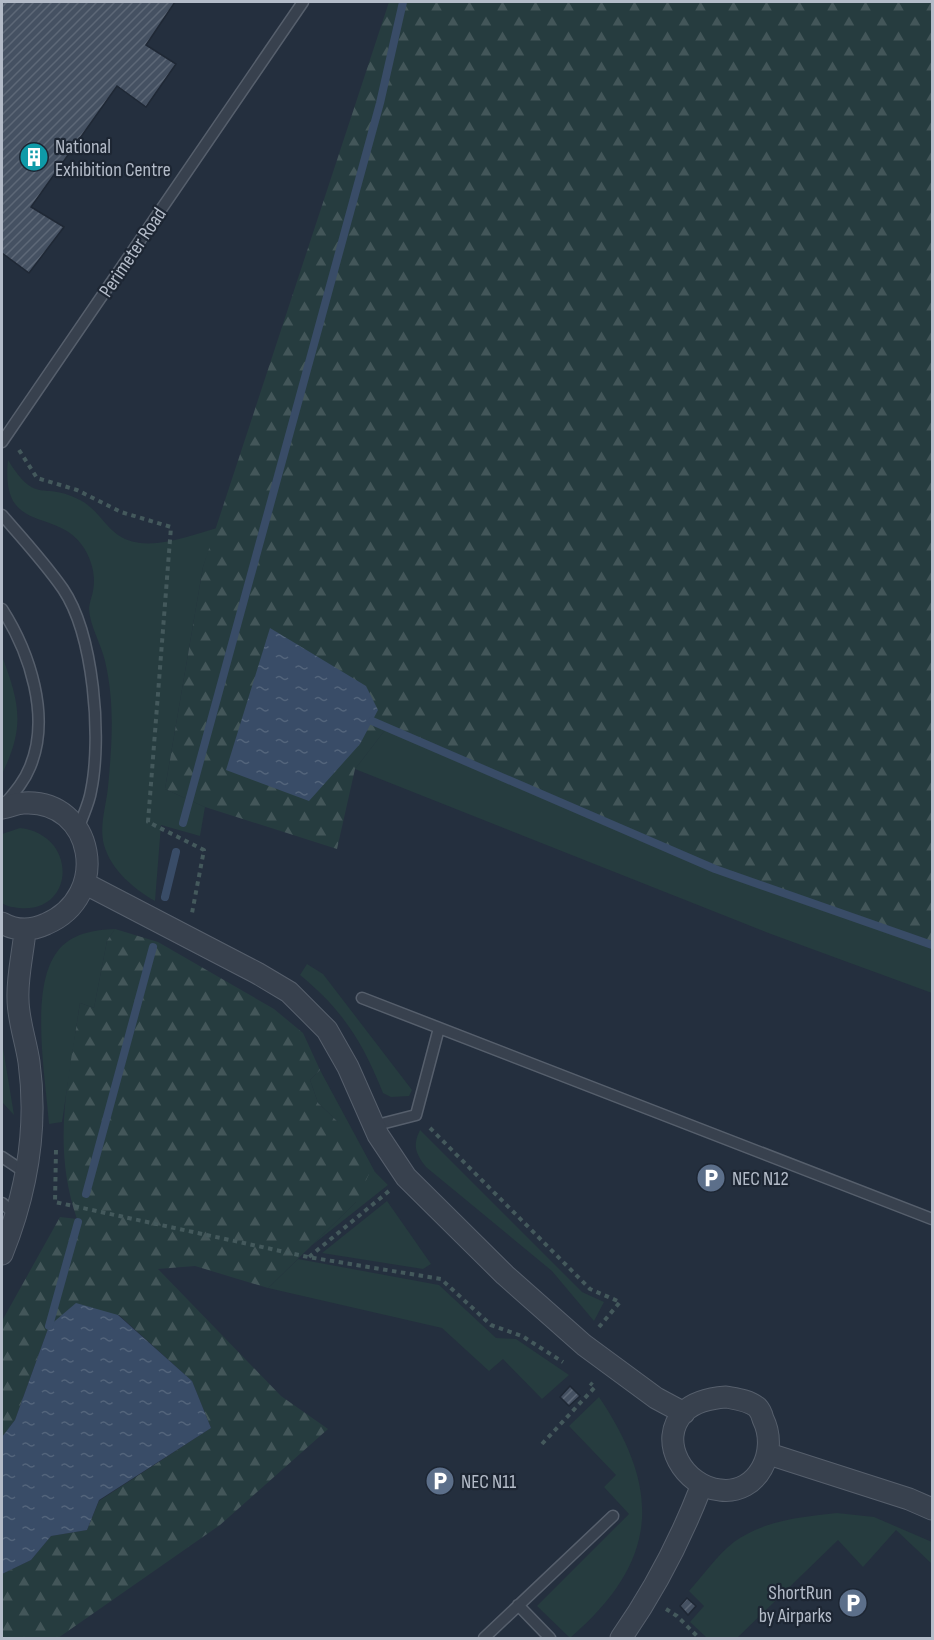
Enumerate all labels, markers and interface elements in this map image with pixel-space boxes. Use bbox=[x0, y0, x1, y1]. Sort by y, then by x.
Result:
place label: National Exhibition Centre bbox=[55, 135, 171, 182]
building icon: National Exhibition Centre bbox=[18, 141, 50, 173]
street label: Perimeter Road bbox=[94, 203, 172, 302]
parking icon: NEC N12 bbox=[695, 1162, 727, 1194]
place label: NEC N12 bbox=[732, 1167, 789, 1191]
parking icon: NEC N11 bbox=[424, 1465, 456, 1497]
place label: NEC N11 bbox=[461, 1470, 516, 1494]
place label: ShortRun by Airparks bbox=[759, 1581, 832, 1628]
parking icon: ShortRun by Airparks bbox=[837, 1587, 869, 1619]

